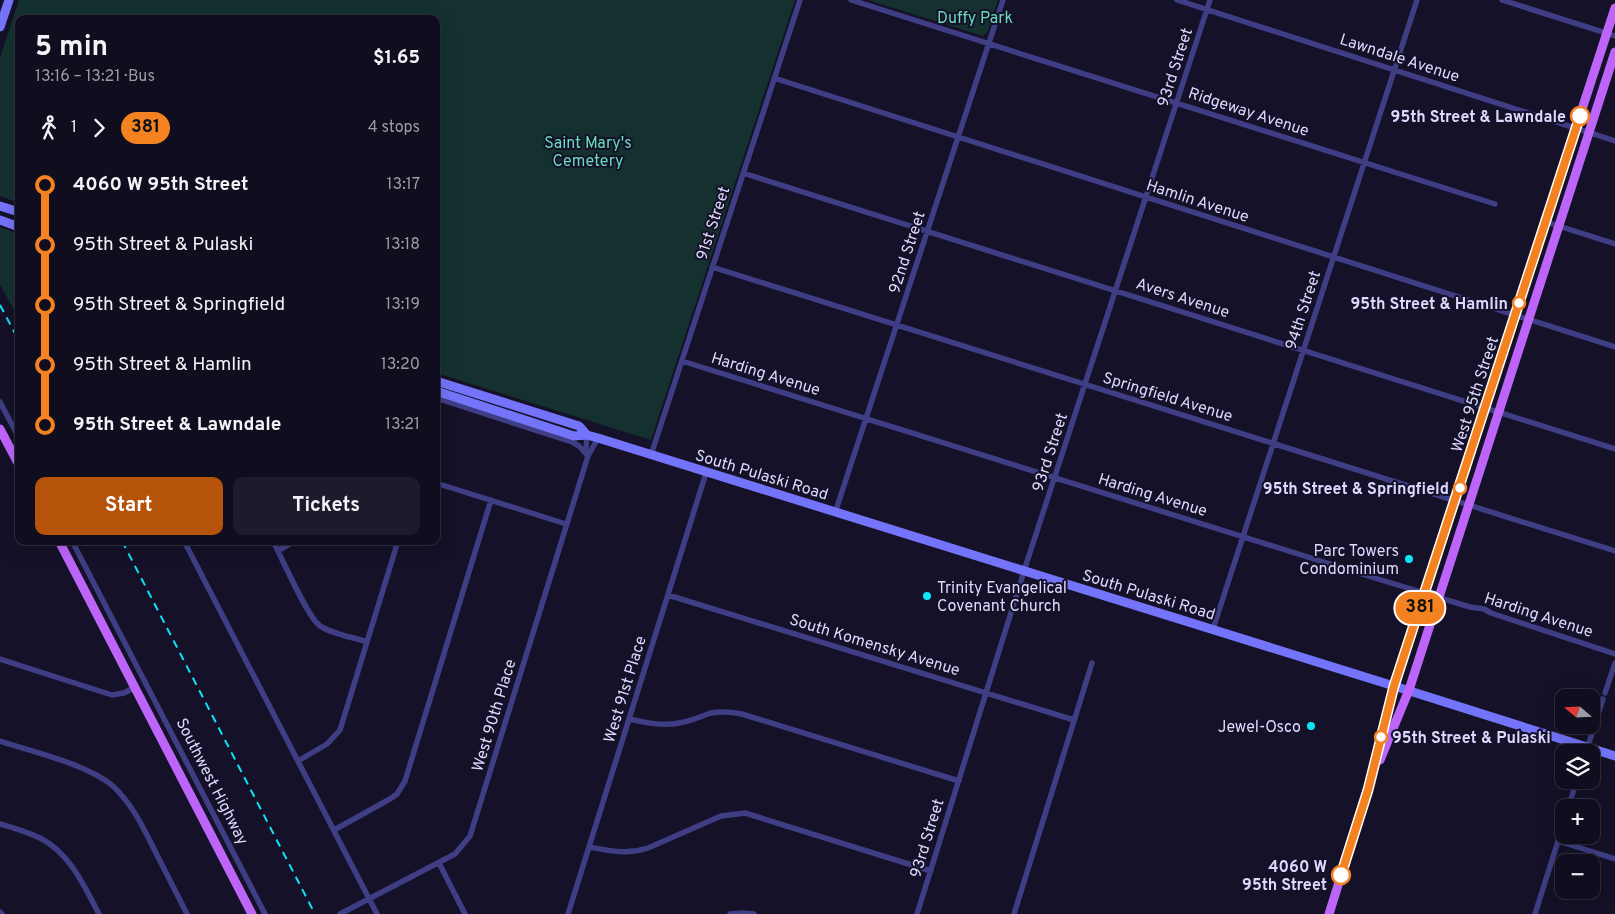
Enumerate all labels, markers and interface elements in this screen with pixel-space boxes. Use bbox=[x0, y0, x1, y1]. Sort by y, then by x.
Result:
park label: Duffy Park bbox=[937, 9, 1013, 29]
street label: 93rd Street bbox=[1154, 26, 1198, 110]
text: 5 min bbox=[35, 30, 108, 66]
street label: Lawndale Avenue bbox=[1337, 30, 1462, 88]
text: $1.65 bbox=[373, 46, 420, 70]
text: 13:16 – 13:21 · Bus bbox=[35, 67, 155, 87]
street label: Ridgeway Avenue bbox=[1185, 84, 1311, 142]
marker: 95th Street & Lawndale bbox=[1570, 106, 1590, 126]
place label: 95th Street & Lawndale bbox=[1391, 108, 1566, 128]
icon: walk bbox=[35, 114, 63, 142]
icon: forward bbox=[85, 114, 113, 142]
text: 381 bbox=[131, 116, 160, 139]
text: 1 bbox=[71, 118, 77, 138]
text: 4 stops bbox=[368, 118, 420, 138]
park label: Saint Mary's Cemetery bbox=[544, 134, 632, 172]
text: 4060 W 95th Street bbox=[73, 173, 248, 197]
text: 13:17 bbox=[387, 175, 420, 195]
street label: Hamlin Avenue bbox=[1144, 176, 1251, 228]
street label: 91st Street bbox=[693, 184, 735, 263]
street label: 92nd Street bbox=[885, 209, 931, 296]
text: 95th Street & Pulaski bbox=[73, 233, 253, 257]
text: 13:18 bbox=[385, 235, 420, 255]
street label: 94th Street bbox=[1282, 269, 1326, 353]
street label: Avers Avenue bbox=[1133, 274, 1232, 323]
text: 95th Street & Springfield bbox=[73, 293, 285, 317]
text: 13:19 bbox=[385, 295, 420, 315]
place label: 95th Street & Hamlin bbox=[1350, 295, 1508, 315]
marker: 95th Street & Hamlin bbox=[1512, 296, 1526, 310]
street label: West 95th Street bbox=[1448, 334, 1504, 455]
street label: Harding Avenue bbox=[708, 349, 822, 401]
text: 95th Street & Hamlin bbox=[73, 353, 252, 377]
text: 13:20 bbox=[381, 355, 420, 375]
street label: Springfield Avenue bbox=[1100, 369, 1235, 427]
street label: 93rd Street bbox=[1029, 411, 1073, 495]
text: 95th Street & Lawndale bbox=[73, 413, 281, 437]
text: 13:21 bbox=[385, 415, 420, 435]
street label: South Pulaski Road bbox=[692, 446, 830, 506]
street label: Harding Avenue bbox=[1095, 470, 1209, 522]
button: Start bbox=[35, 477, 223, 535]
button: Tickets bbox=[233, 477, 420, 535]
place label: 95th Street & Springfield bbox=[1263, 480, 1449, 500]
marker: 95th Street & Springfield bbox=[1453, 481, 1467, 495]
place label: Parc Towers Condominium bbox=[1299, 542, 1399, 580]
marker: Parc Towers Condominium bbox=[1403, 553, 1415, 565]
street label: South Pulaski Road bbox=[1079, 566, 1217, 626]
place label: Trinity Evangelical Covenant Church bbox=[937, 579, 1067, 617]
street label: Harding Avenue bbox=[1482, 589, 1595, 643]
marker: Trinity Evangelical Covenant Church bbox=[921, 590, 933, 602]
line badge: 381 bbox=[1391, 592, 1449, 624]
text: 381 bbox=[1405, 596, 1435, 619]
street label: South Komensky Avenue bbox=[787, 610, 962, 681]
street label: West 91st Place bbox=[600, 634, 652, 745]
street label: West 90th Place bbox=[468, 657, 522, 774]
north arrow bbox=[1555, 689, 1600, 734]
map controls bbox=[1555, 689, 1600, 899]
street label: Southwest Highway bbox=[171, 715, 252, 849]
place label: Jewel-Osco bbox=[1218, 718, 1301, 738]
marker: Jewel-Osco bbox=[1305, 720, 1317, 732]
place label: 95th Street & Pulaski bbox=[1392, 729, 1551, 749]
marker: 95th Street & Pulaski bbox=[1374, 730, 1388, 744]
button: layers bbox=[1555, 744, 1600, 789]
street label: 93rd Street bbox=[906, 797, 949, 881]
button: + bbox=[1555, 799, 1600, 844]
button: − bbox=[1555, 854, 1600, 899]
place label: 4060 W 95th Street bbox=[1242, 858, 1327, 896]
marker: 4060 W 95th Street bbox=[1331, 865, 1351, 885]

